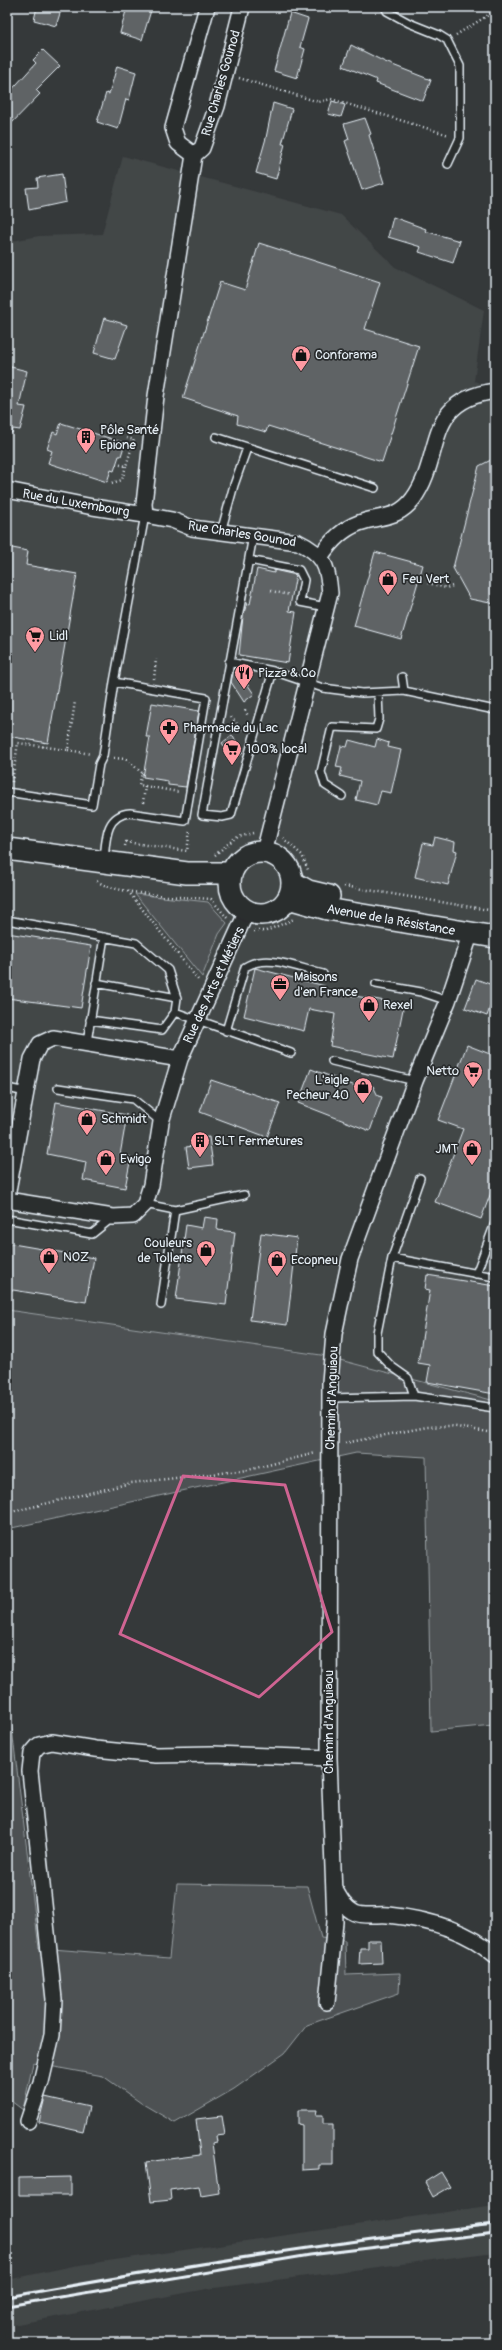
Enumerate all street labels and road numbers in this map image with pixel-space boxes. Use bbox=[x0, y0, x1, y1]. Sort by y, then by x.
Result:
street label: Rue Charles Gounod bbox=[198, 28, 244, 138]
street label: Rue du Luxembourg bbox=[21, 486, 131, 520]
street label: Rue Charles Gounod bbox=[187, 518, 297, 550]
street label: Avenue de la Résistance bbox=[326, 901, 457, 939]
street label: Rue des Arts et Métiers bbox=[180, 924, 248, 1046]
street label: Chemin d'Anguiaou bbox=[322, 1346, 342, 1450]
street label: Chemin d'Anguiaou bbox=[321, 1670, 337, 1774]

